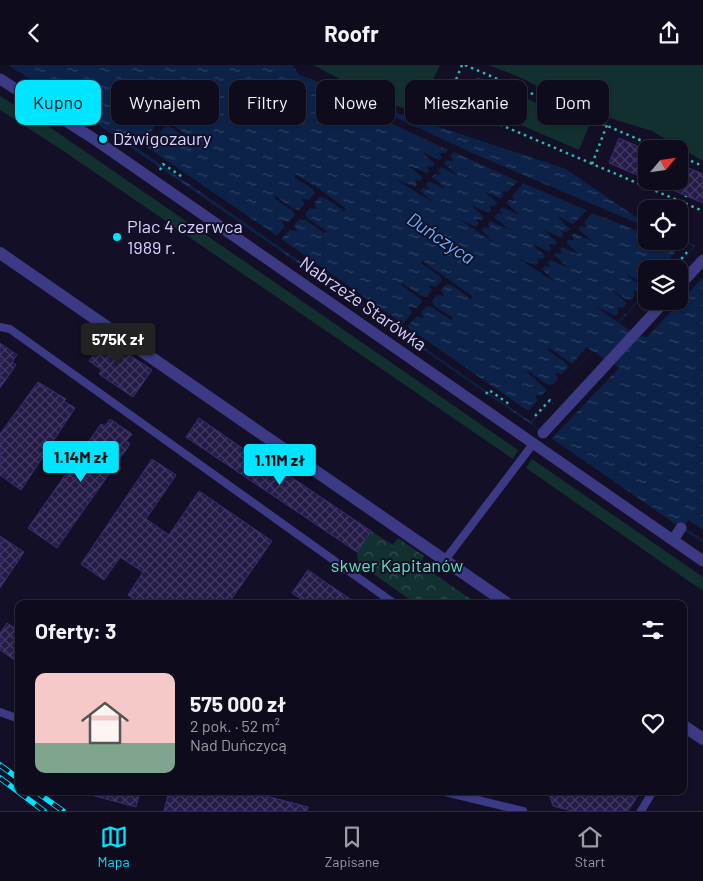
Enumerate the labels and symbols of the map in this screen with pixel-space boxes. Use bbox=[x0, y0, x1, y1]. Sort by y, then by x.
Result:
place label: Dźwigozaury bbox=[113, 127, 211, 149]
marker: Dźwigozaury bbox=[97, 133, 109, 145]
north arrow bbox=[638, 140, 688, 190]
water label: Duńczyca bbox=[403, 207, 479, 268]
place label: Plac 4 czerwca 1989 r. bbox=[127, 215, 243, 258]
marker: Plac 4 czerwca 1989 r. bbox=[111, 231, 123, 243]
street label: Nabrzeże Starówka bbox=[296, 251, 431, 355]
pin: 575K zł bbox=[72, 323, 164, 365]
pin: 1.14M zł bbox=[29, 441, 133, 483]
pin: 1.11M zł bbox=[228, 443, 332, 486]
park label: skwer Kapitanów bbox=[331, 554, 463, 576]

